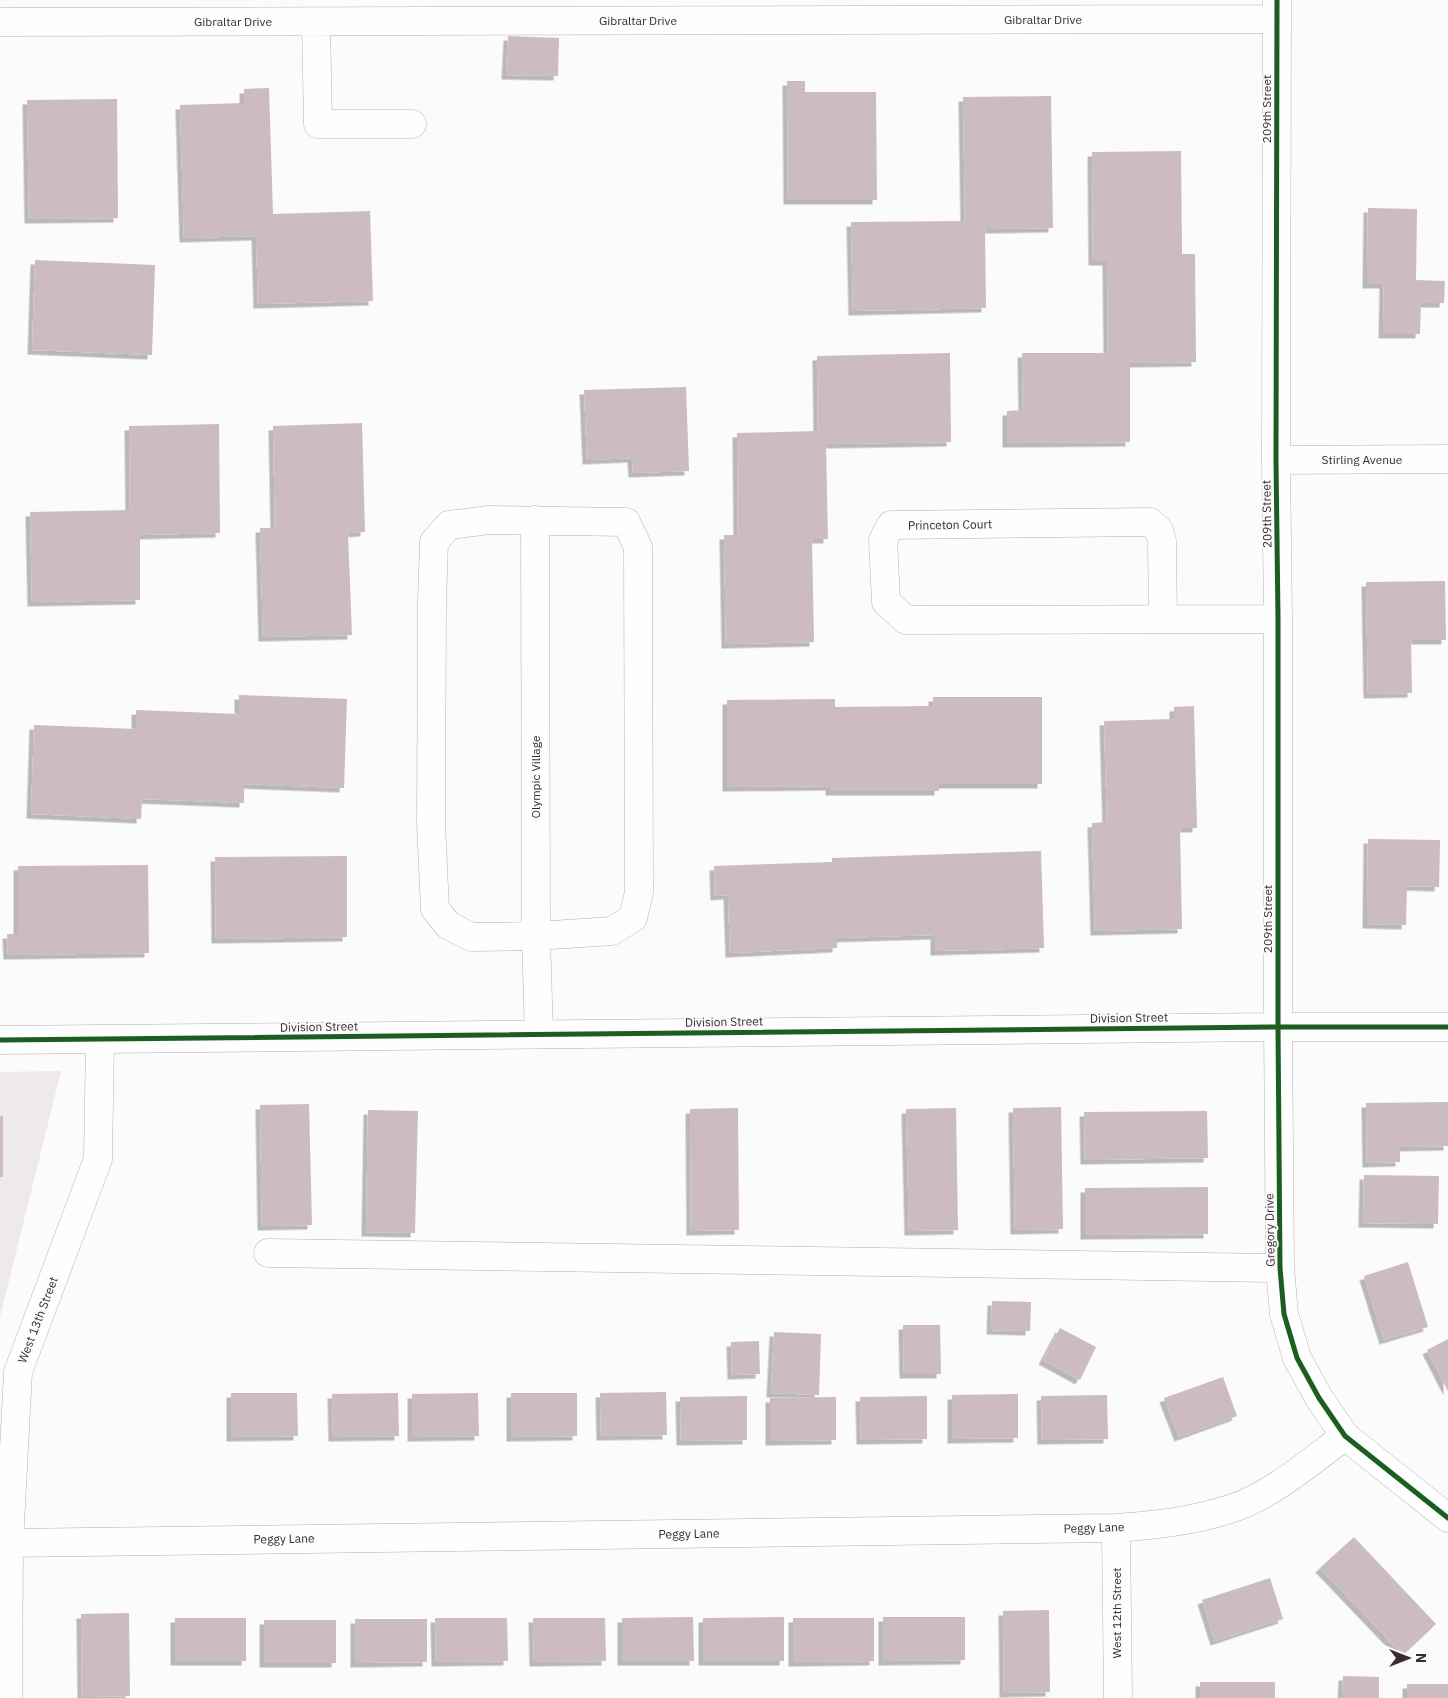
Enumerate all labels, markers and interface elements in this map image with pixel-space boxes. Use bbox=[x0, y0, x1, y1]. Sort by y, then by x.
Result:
street label: Gibraltar Drive bbox=[1004, 12, 1082, 27]
street label: Gibraltar Drive bbox=[599, 13, 677, 28]
street label: Gibraltar Drive bbox=[194, 14, 272, 29]
street label: 209th Street bbox=[1259, 75, 1274, 143]
street label: Stirling Avenue bbox=[1322, 452, 1403, 467]
street label: 209th Street bbox=[1258, 480, 1275, 548]
street label: Princeton Court bbox=[908, 516, 992, 533]
street label: Olympic Village bbox=[528, 735, 543, 818]
street label: 209th Street bbox=[1260, 885, 1275, 953]
street label: Division Street bbox=[1090, 1009, 1168, 1026]
street label: Division Street bbox=[685, 1013, 763, 1030]
street label: Division Street bbox=[280, 1018, 358, 1035]
street label: Gregory Drive bbox=[1261, 1193, 1278, 1267]
street label: West 13th Street bbox=[14, 1275, 61, 1365]
street label: Peggy Lane bbox=[1063, 1519, 1125, 1536]
street label: Peggy Lane bbox=[658, 1525, 720, 1542]
street label: Peggy Lane bbox=[253, 1530, 315, 1547]
street label: West 12th Street bbox=[1109, 1567, 1124, 1659]
north arrow bbox=[1383, 1633, 1433, 1683]
text: N bbox=[1412, 1653, 1430, 1663]

